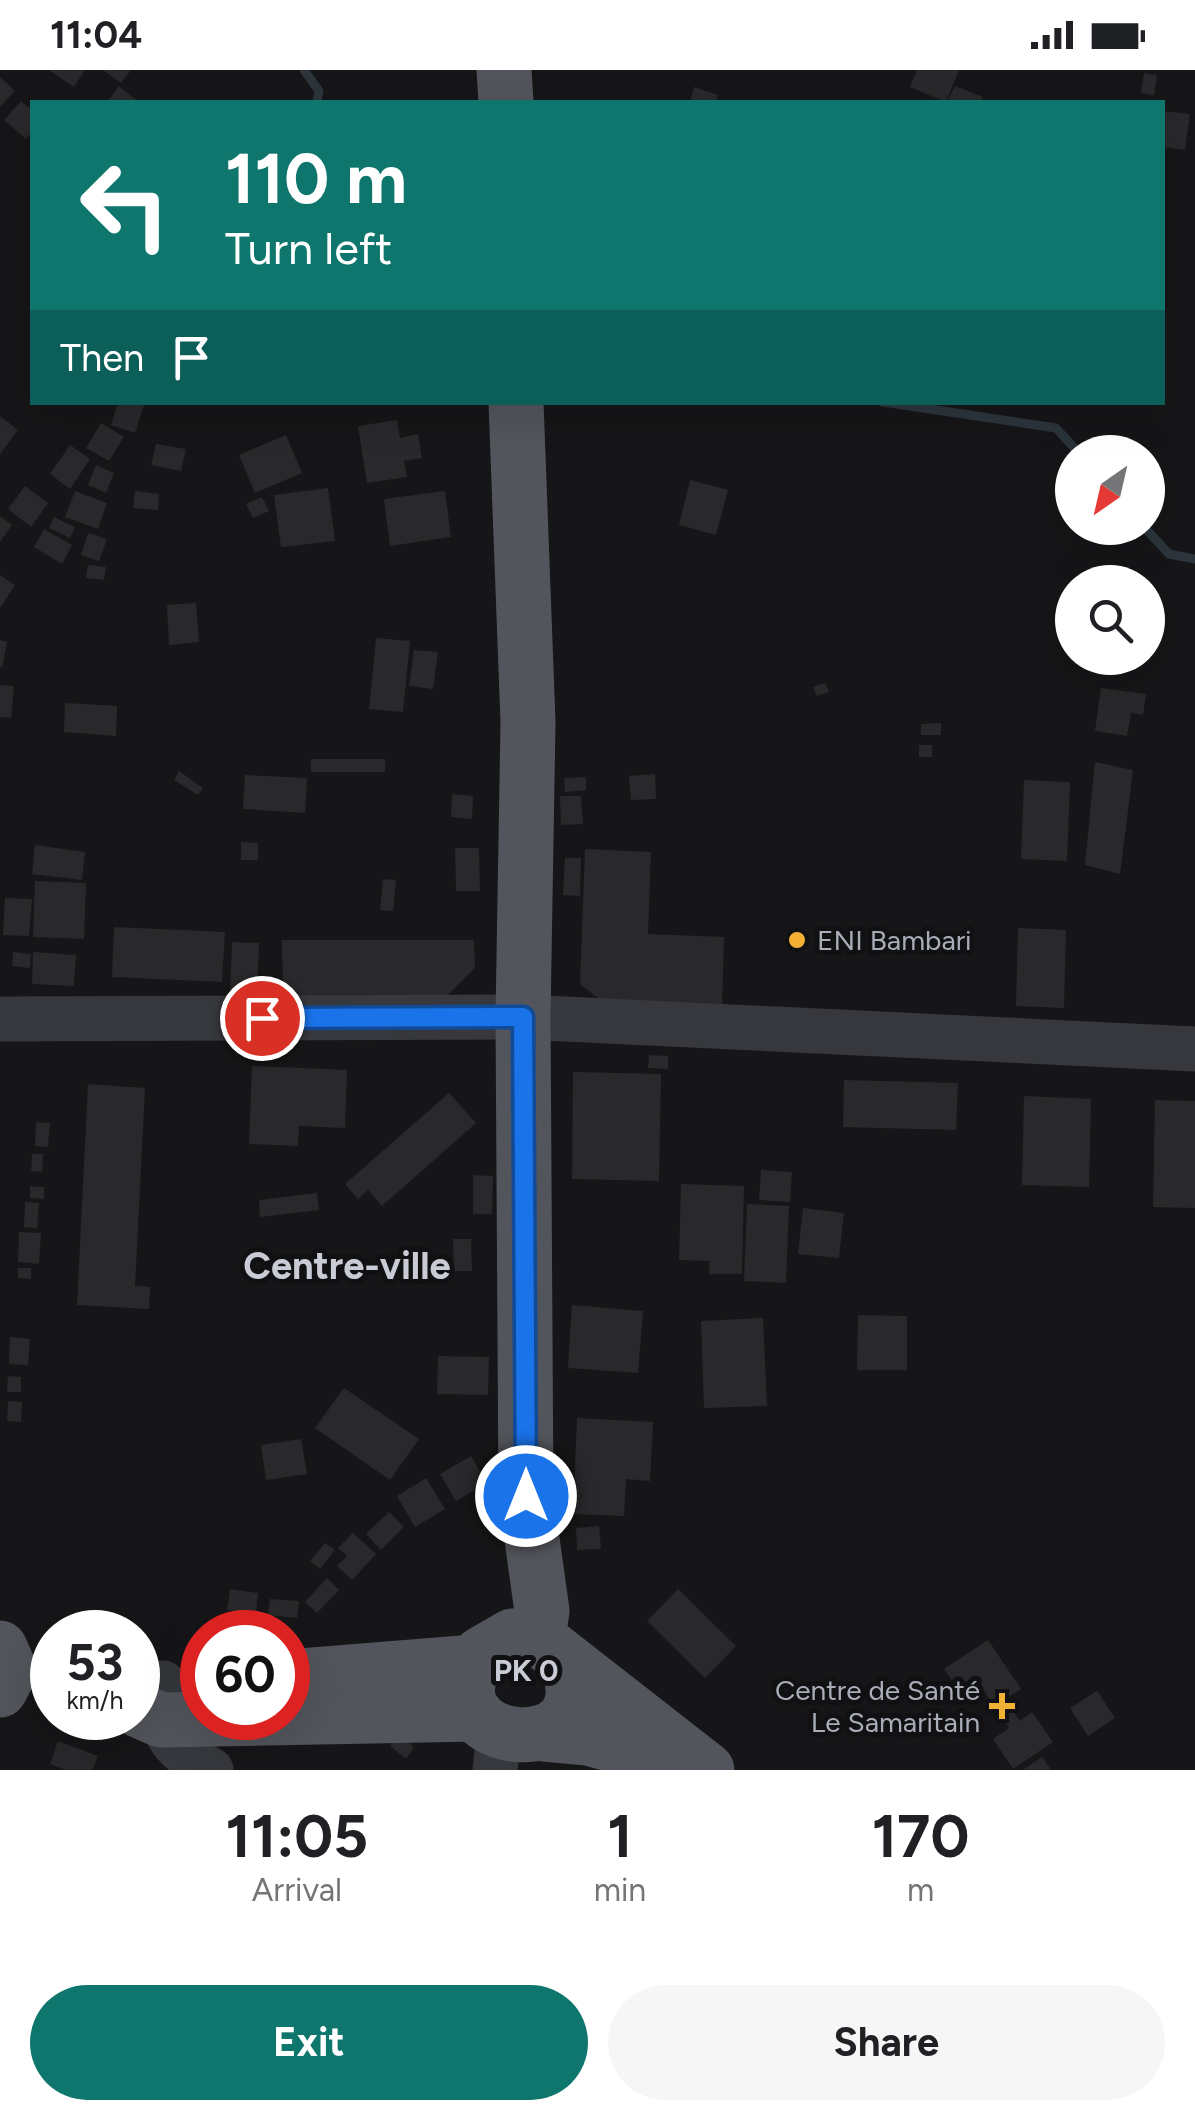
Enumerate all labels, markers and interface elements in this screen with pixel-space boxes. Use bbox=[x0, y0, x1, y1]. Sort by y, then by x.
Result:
text: 11:04 bbox=[50, 12, 142, 58]
text: 110 m bbox=[225, 136, 407, 221]
icon: left bbox=[60, 140, 190, 270]
text: Turn left bbox=[225, 221, 392, 275]
icon: arrive bbox=[164, 330, 219, 385]
text: Then bbox=[60, 335, 144, 381]
north arrow bbox=[1055, 435, 1165, 545]
map controls bbox=[1055, 435, 1165, 675]
button: search bbox=[1055, 565, 1165, 675]
place label: ENI Bambari bbox=[817, 923, 972, 957]
marker: ENI Bambari bbox=[786, 929, 808, 951]
pin bbox=[220, 976, 305, 1061]
icon: arrive bbox=[235, 991, 290, 1046]
district label: Centre-ville bbox=[243, 1243, 451, 1289]
position arrow bbox=[474, 1444, 578, 1548]
speed limit sign: 60 bbox=[180, 1610, 310, 1740]
text: 53 bbox=[67, 1632, 123, 1693]
district label: PK 0 bbox=[494, 1652, 558, 1689]
place label: Centre de Santé Le Samaritain bbox=[775, 1673, 980, 1739]
text: km/h bbox=[66, 1685, 124, 1715]
marker: Centre de Santé Le Samaritain bbox=[989, 1693, 1015, 1719]
text: 11:05 bbox=[226, 1800, 368, 1872]
text: 1 bbox=[607, 1800, 633, 1872]
text: 170 bbox=[872, 1800, 969, 1872]
text: Arrival bbox=[252, 1871, 342, 1909]
text: min bbox=[594, 1871, 646, 1909]
text: m bbox=[907, 1871, 934, 1909]
button: Exit bbox=[30, 1985, 588, 2100]
button: Share bbox=[608, 1985, 1165, 2100]

